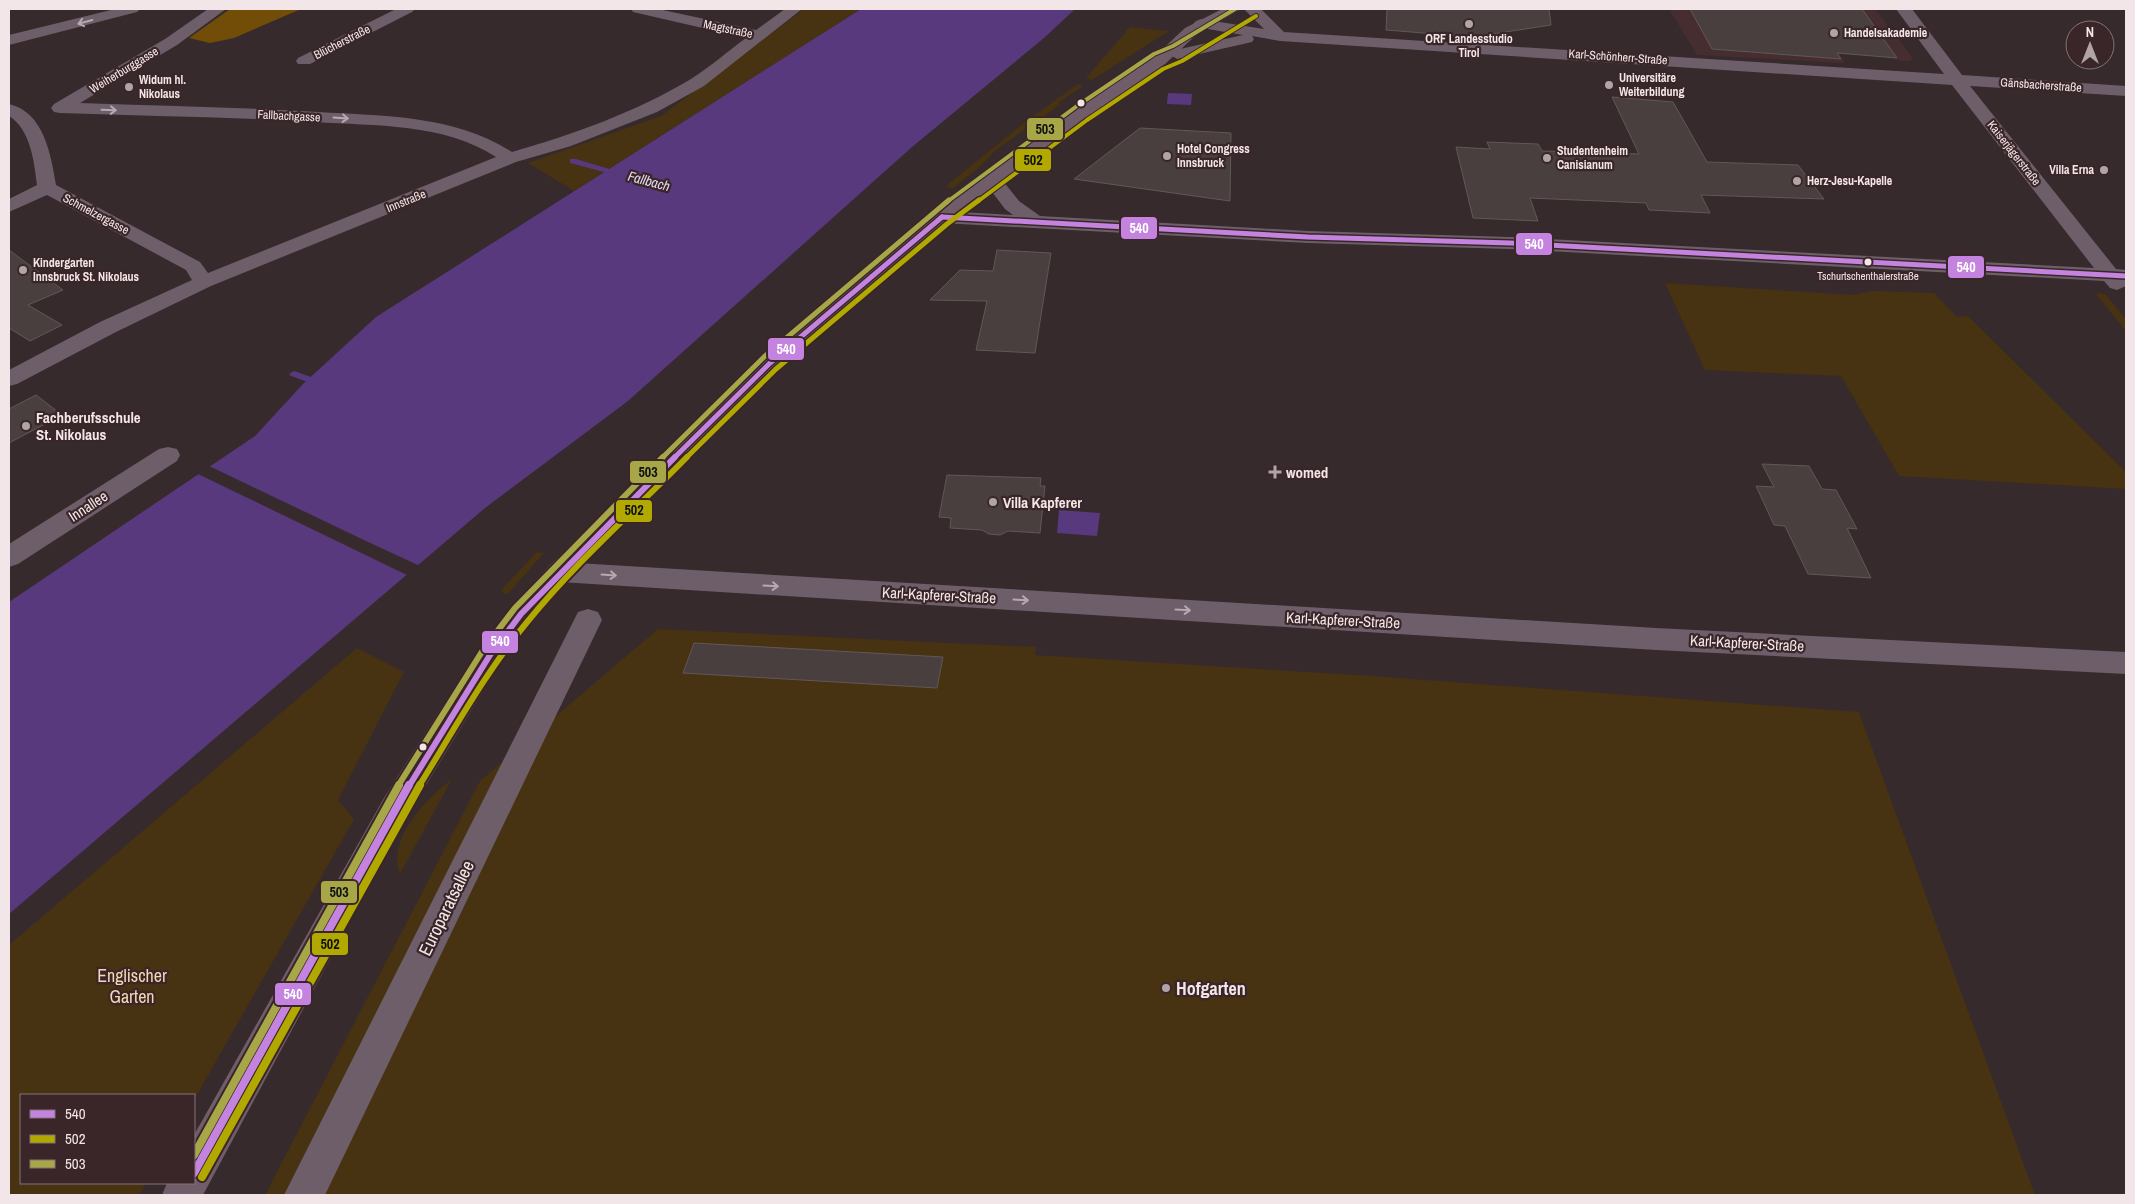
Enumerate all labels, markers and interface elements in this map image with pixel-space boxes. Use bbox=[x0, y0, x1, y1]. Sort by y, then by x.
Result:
street label: Magtstraße bbox=[702, 16, 754, 42]
one-way arrow bbox=[77, 17, 93, 27]
marker: ORF Landesstudio Tirol bbox=[1463, 18, 1475, 30]
north arrow bbox=[2065, 20, 2115, 70]
street label: Blücherstraße bbox=[311, 21, 373, 63]
text: N bbox=[2086, 23, 2094, 41]
place label: Handelsakademie bbox=[1844, 25, 1928, 41]
marker: Handelsakademie bbox=[1828, 27, 1840, 39]
place label: ORF Landesstudio Tirol bbox=[1425, 31, 1513, 61]
street label: Weiherburggasse bbox=[87, 43, 161, 97]
street label: Karl-Schönherr-Straße bbox=[1568, 46, 1668, 68]
place label: Universitäre Weiterbildung bbox=[1619, 70, 1684, 100]
place label: Widum hl. Nikolaus bbox=[139, 72, 186, 102]
street label: Gänsbacherstraße bbox=[2000, 74, 2082, 96]
marker: Universitäre Weiterbildung bbox=[1603, 79, 1615, 91]
marker: Widum hl. Nikolaus bbox=[123, 81, 135, 93]
unlabelled marker bbox=[1076, 98, 1086, 108]
one-way arrow bbox=[100, 105, 116, 114]
street label: Fallbachgasse bbox=[257, 106, 321, 126]
one-way arrow bbox=[333, 114, 349, 123]
line badge: 503 bbox=[1026, 117, 1064, 141]
street label: Kaiserjägerstraße bbox=[1984, 117, 2044, 189]
text: 503 bbox=[1035, 120, 1055, 138]
place label: Hotel Congress Innsbruck bbox=[1177, 141, 1250, 171]
place label: Studentenheim Canisianum bbox=[1557, 143, 1628, 173]
line badge: 502 bbox=[1014, 148, 1052, 172]
marker: Hotel Congress Innsbruck bbox=[1161, 150, 1173, 162]
text: 502 bbox=[1023, 151, 1043, 169]
marker: Studentenheim Canisianum bbox=[1541, 152, 1553, 164]
place label: Villa Erna bbox=[2049, 162, 2095, 178]
marker: Villa Erna bbox=[2098, 164, 2110, 176]
water label: Fallbach bbox=[626, 167, 672, 195]
place label: Herz-Jesu-Kapelle bbox=[1807, 173, 1893, 189]
marker: Herz-Jesu-Kapelle bbox=[1791, 175, 1803, 187]
street label: Innstraße bbox=[384, 186, 428, 216]
street label: Schmelzergasse bbox=[60, 190, 132, 238]
line badge: 540 bbox=[1120, 216, 1158, 240]
text: 540 bbox=[1129, 219, 1149, 237]
line badge: 540 bbox=[1515, 232, 1553, 256]
text: 540 bbox=[1524, 235, 1544, 253]
place label: Kindergarten Innsbruck St. Nikolaus bbox=[33, 255, 140, 285]
line badge: 540 bbox=[1947, 255, 1985, 279]
marker: Tschurtschenthalerstraße bbox=[1863, 257, 1873, 267]
text: 540 bbox=[1956, 258, 1976, 276]
marker: Kindergarten Innsbruck St. Nikolaus bbox=[17, 264, 29, 276]
place label: Tschurtschenthalerstraße bbox=[1817, 269, 1919, 283]
line badge: 540 bbox=[767, 337, 805, 361]
text: 540 bbox=[776, 340, 796, 358]
place label: Fachberufsschule St. Nikolaus bbox=[36, 407, 141, 445]
marker: Fachberufsschule St. Nikolaus bbox=[20, 420, 32, 432]
line badge: 503 bbox=[629, 460, 667, 484]
place label: womed bbox=[1286, 462, 1328, 483]
text: 503 bbox=[638, 463, 658, 481]
marker: womed bbox=[1268, 465, 1282, 479]
street label: Innallee bbox=[64, 485, 112, 527]
place label: Villa Kapferer bbox=[1003, 492, 1082, 513]
marker: Villa Kapferer bbox=[987, 496, 999, 508]
line badge: 502 bbox=[615, 499, 653, 523]
text: 502 bbox=[624, 501, 644, 519]
one-way arrow bbox=[601, 570, 617, 580]
one-way arrow bbox=[763, 581, 779, 590]
street label: Karl-Kapferer-Straße bbox=[881, 582, 997, 608]
one-way arrow bbox=[1012, 596, 1028, 605]
one-way arrow bbox=[1175, 605, 1191, 614]
street label: Karl-Kapferer-Straße bbox=[1285, 607, 1401, 633]
line badge: 540 bbox=[481, 630, 519, 654]
street label: Karl-Kapferer-Straße bbox=[1689, 630, 1805, 656]
text: 540 bbox=[490, 632, 510, 650]
unlabelled marker bbox=[418, 742, 428, 752]
street label: Europaratsallee bbox=[412, 856, 480, 960]
line badge: 503 bbox=[320, 880, 358, 904]
text: 503 bbox=[329, 883, 349, 901]
line badge: 502 bbox=[311, 932, 349, 956]
text: 502 bbox=[320, 935, 340, 953]
park label: Englischer Garten bbox=[97, 963, 167, 1009]
place label: Hofgarten bbox=[1176, 976, 1246, 1001]
line badge: 540 bbox=[274, 982, 312, 1006]
marker: Hofgarten bbox=[1160, 982, 1172, 994]
text: 540 bbox=[283, 985, 303, 1003]
legend bbox=[20, 1094, 195, 1184]
text: 540 bbox=[65, 1103, 86, 1124]
text: 502 bbox=[65, 1128, 86, 1149]
text: 503 bbox=[65, 1153, 86, 1174]

